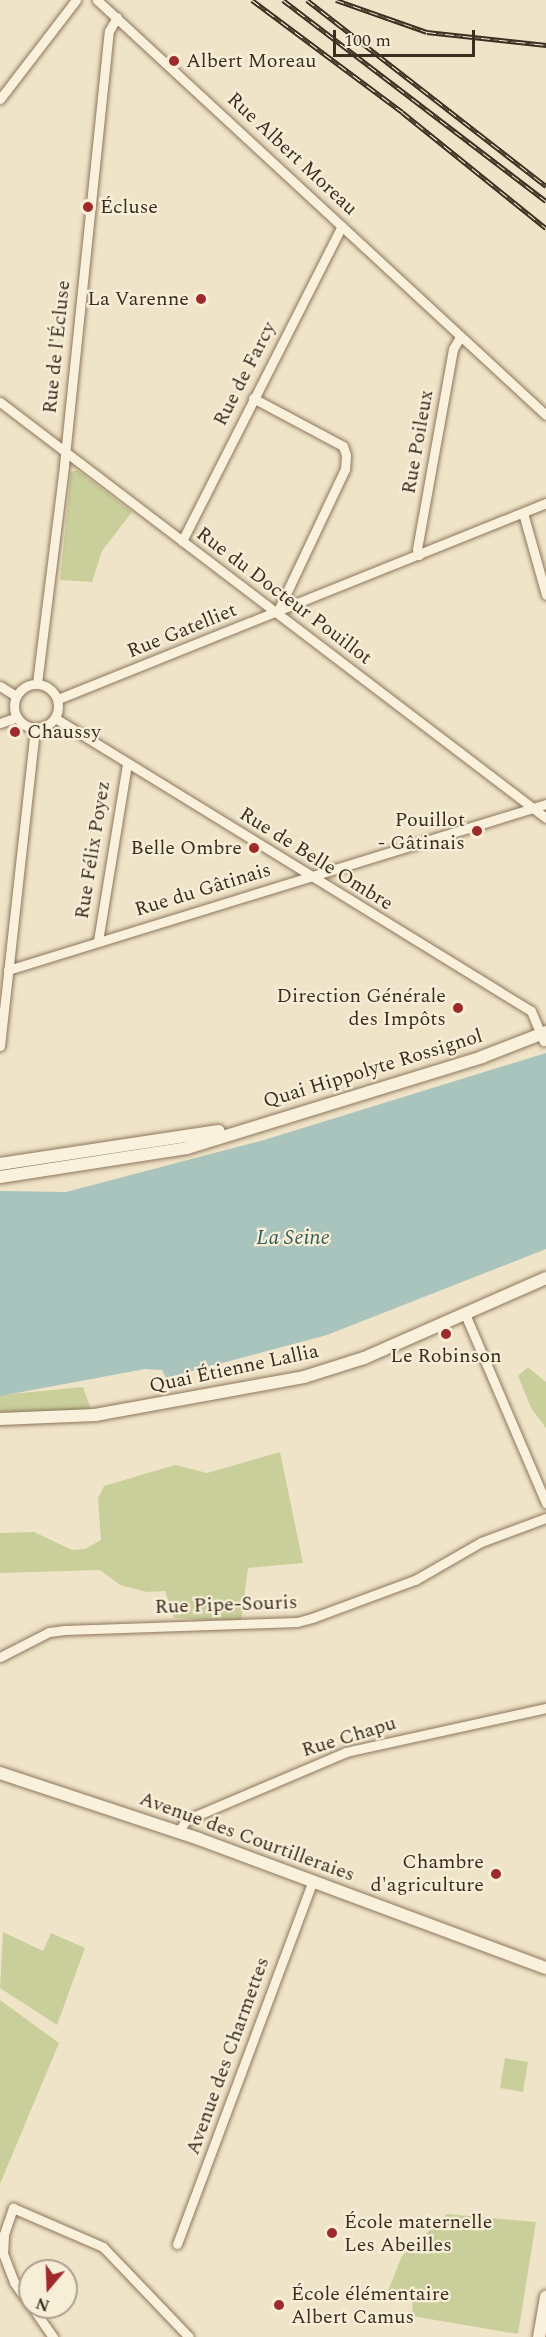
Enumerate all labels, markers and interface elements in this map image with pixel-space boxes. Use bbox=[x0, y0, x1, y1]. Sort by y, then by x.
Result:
scale bar bbox=[336, 18, 478, 56]
text: 100 m bbox=[344, 27, 391, 54]
place label: Albert Moreau bbox=[186, 49, 316, 73]
marker: Albert Moreau bbox=[167, 54, 181, 68]
street label: Rue Albert Moreau bbox=[222, 87, 362, 221]
place label: Écluse bbox=[100, 195, 158, 219]
marker: Écluse bbox=[81, 200, 95, 214]
street label: Rue de l'Écluse bbox=[38, 279, 76, 415]
place label: La Varenne bbox=[87, 287, 189, 311]
marker: La Varenne bbox=[194, 292, 208, 306]
street label: Rue de Farcy bbox=[208, 318, 282, 430]
street label: Rue Poileux bbox=[397, 388, 439, 496]
street label: Rue du Docteur Pouillot bbox=[191, 522, 377, 670]
street label: Rue Gatelliet bbox=[124, 598, 240, 664]
place label: Chaussy bbox=[27, 720, 101, 744]
marker: Chaussy bbox=[8, 725, 22, 739]
street label: Rue Félix Poyez bbox=[70, 779, 116, 921]
street label: Rue de Belle Ombre bbox=[235, 802, 397, 916]
place label: Pouillot - Gâtinais bbox=[378, 808, 465, 855]
marker: Pouillot - Gâtinais bbox=[470, 824, 484, 838]
place label: Belle Ombre bbox=[131, 836, 242, 860]
marker: Belle Ombre bbox=[247, 841, 261, 855]
street label: Rue du Gâtinais bbox=[132, 858, 274, 922]
place label: Direction Générale des Impôts bbox=[277, 984, 446, 1031]
marker: Direction Générale des Impôts bbox=[451, 1001, 465, 1015]
street label: Quai Hippolyte Rossignol bbox=[260, 1024, 486, 1114]
water label: La Seine bbox=[256, 1225, 330, 1251]
marker: Le Robinson bbox=[439, 1327, 453, 1341]
street label: Quai Étienne Lallia bbox=[147, 1339, 321, 1399]
place label: Le Robinson bbox=[390, 1344, 502, 1368]
street label: Rue Pipe-Souris bbox=[154, 1591, 298, 1619]
street label: Rue Chapu bbox=[299, 1711, 399, 1763]
street label: Avenue des Courtilleraies bbox=[136, 1787, 358, 1887]
place label: Chambre d'agriculture bbox=[371, 1850, 484, 1897]
marker: Chambre d'agriculture bbox=[489, 1867, 503, 1881]
street label: Avenue des Charmettes bbox=[181, 1954, 275, 2158]
place label: École maternelle Les Abeilles bbox=[344, 2210, 492, 2257]
marker: École maternelle Les Abeilles bbox=[325, 2226, 339, 2240]
north arrow bbox=[18, 2259, 78, 2319]
place label: École élémentaire Albert Camus bbox=[291, 2282, 449, 2329]
text: N bbox=[33, 2291, 53, 2318]
marker: École élémentaire Albert Camus bbox=[272, 2298, 286, 2312]

